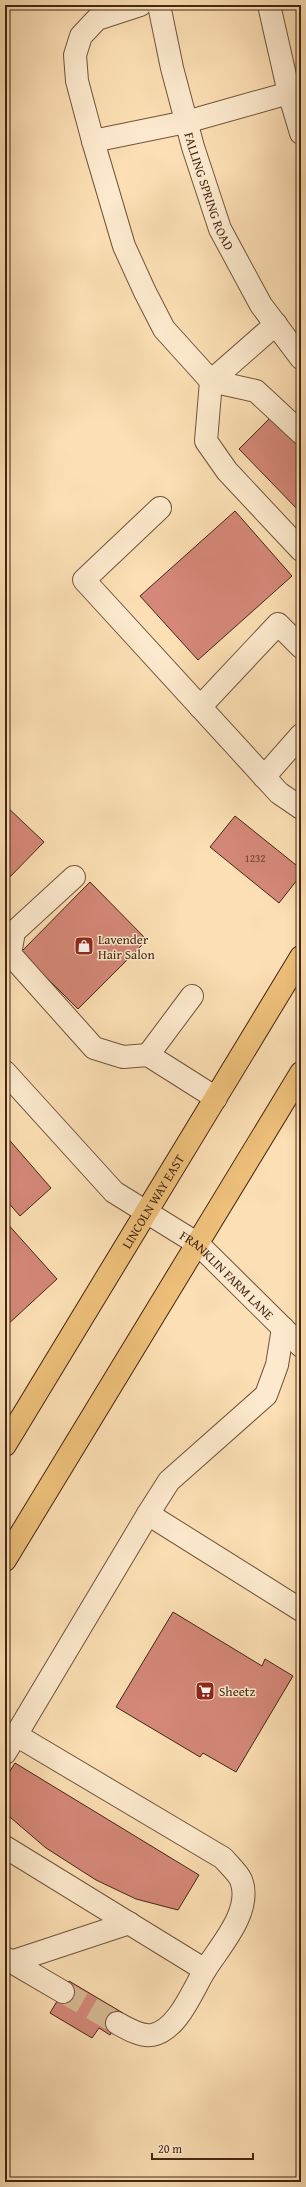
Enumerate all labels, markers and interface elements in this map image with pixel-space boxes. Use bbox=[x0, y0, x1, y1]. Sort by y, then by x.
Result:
street label: FALLING SPRING ROAD bbox=[180, 130, 239, 254]
house number: 1232 bbox=[244, 850, 266, 866]
place label: Lavender Hair Salon bbox=[98, 930, 155, 964]
shop icon: Lavender Hair Salon bbox=[73, 935, 95, 957]
street label: LINCOLN WAY EAST bbox=[117, 1150, 190, 1252]
street label: FRANKLIN FARM LANE bbox=[176, 1226, 278, 1324]
supermarket icon: Sheetz bbox=[194, 1680, 216, 1702]
place label: Sheetz bbox=[219, 1682, 255, 1701]
scale bar bbox=[152, 2135, 253, 2161]
text: 20 m bbox=[158, 2140, 182, 2157]

